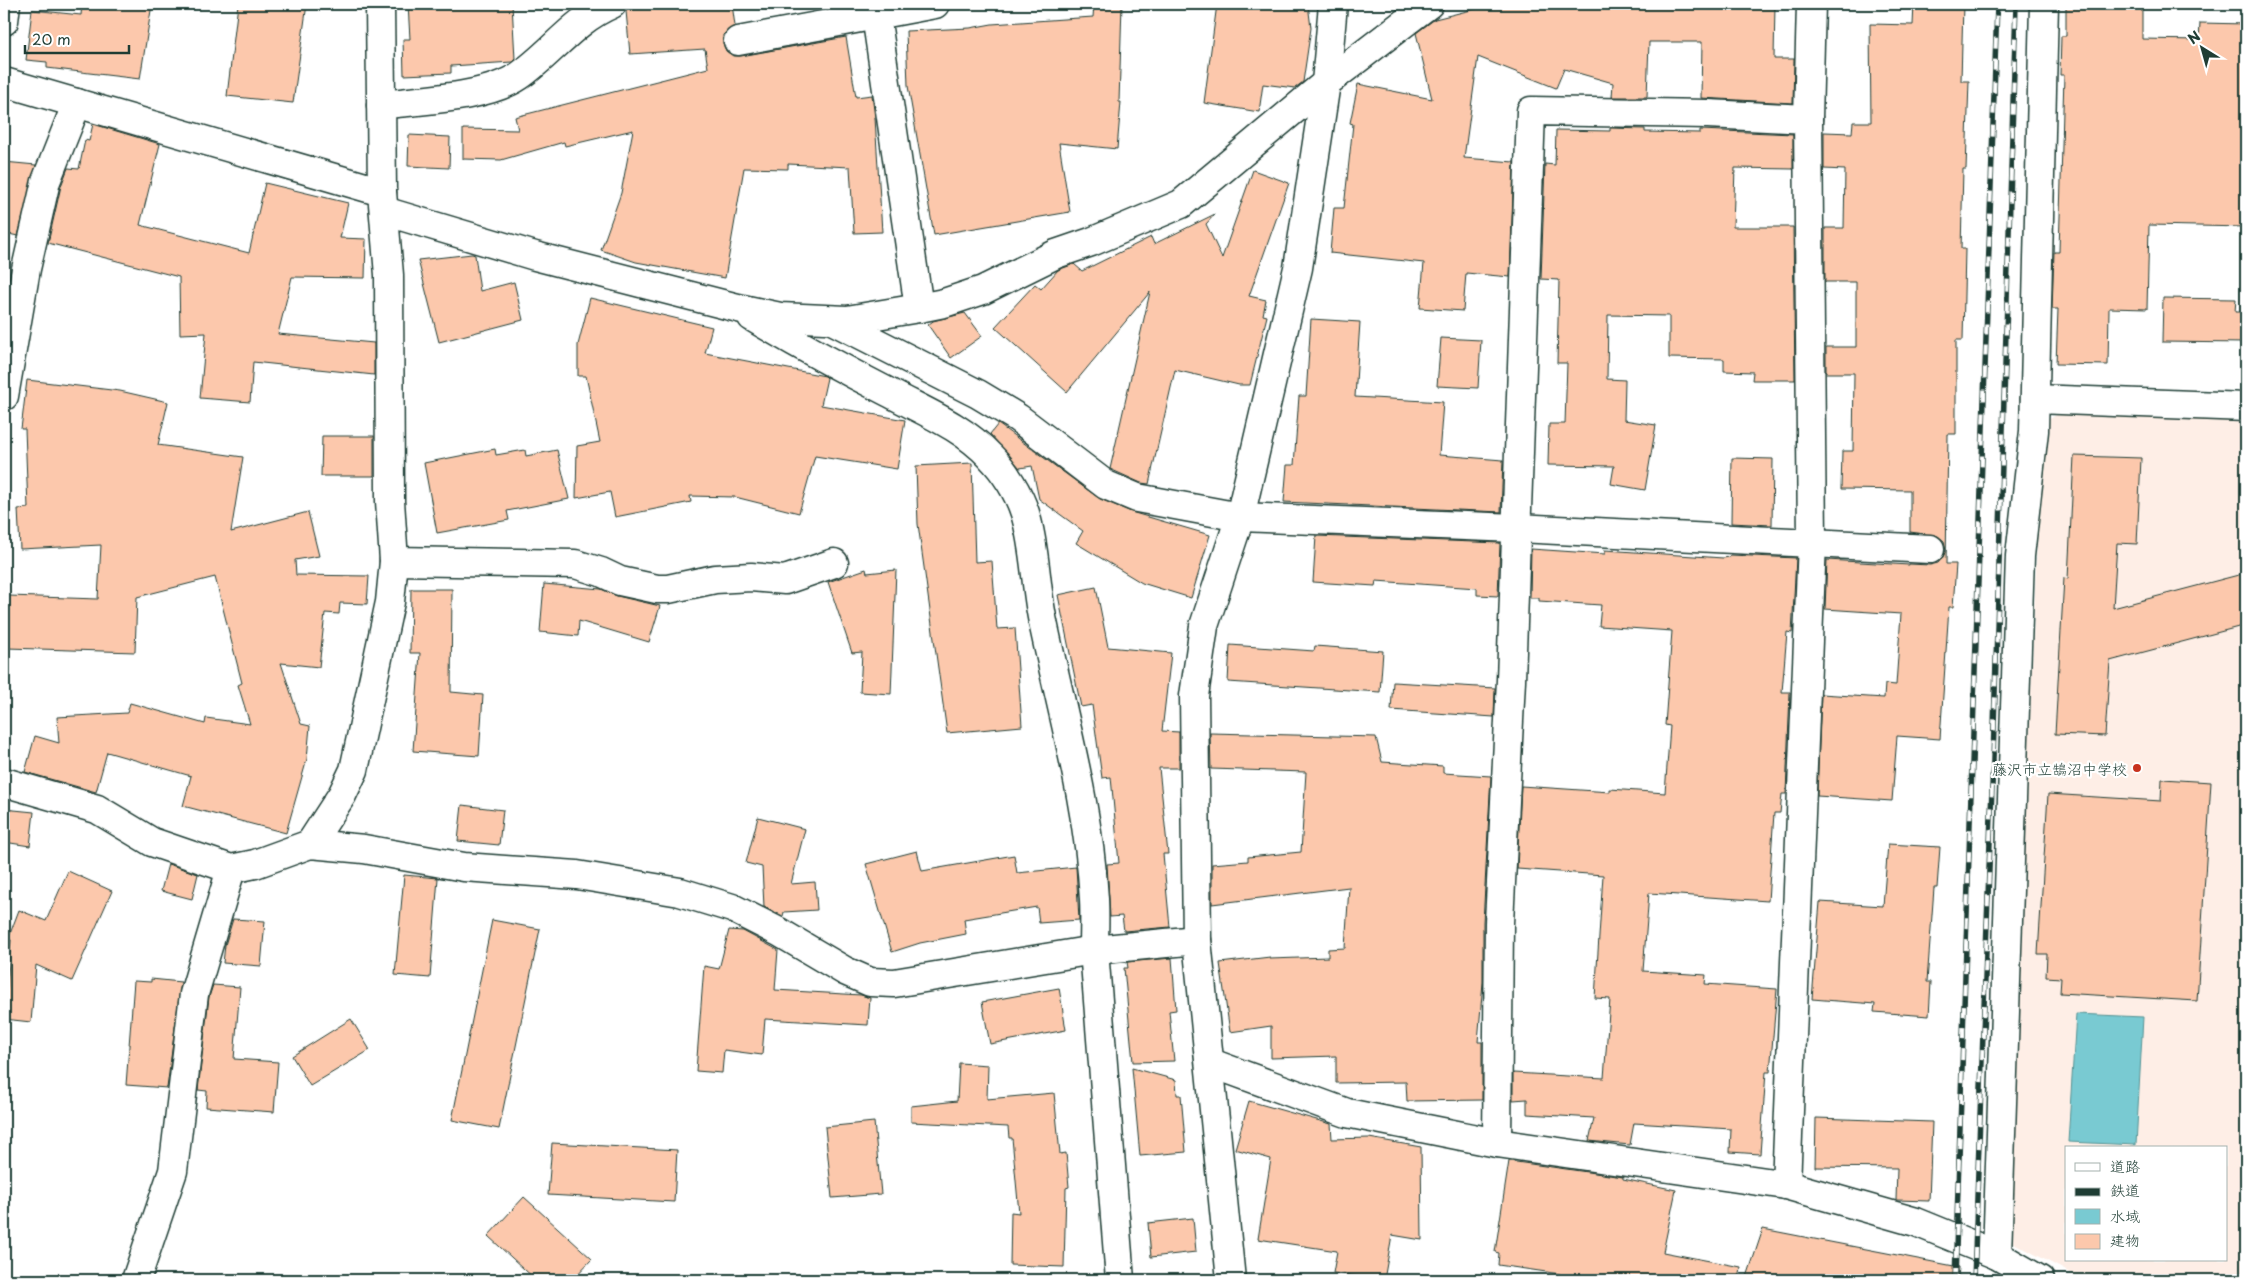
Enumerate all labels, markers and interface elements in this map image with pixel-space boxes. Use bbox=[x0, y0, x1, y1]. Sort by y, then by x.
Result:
scale bar bbox=[25, 22, 129, 54]
north arrow bbox=[2178, 22, 2228, 72]
text: N bbox=[2183, 25, 2205, 49]
text: 20 m bbox=[32, 27, 71, 50]
place label: 藤沢市立鵠沼中学校 bbox=[1992, 757, 2127, 780]
marker: 藤沢市立鵠沼中学校 bbox=[2131, 762, 2143, 774]
legend bbox=[2065, 1146, 2228, 1262]
text: 道路 bbox=[2110, 1154, 2140, 1177]
text: 鉄道 bbox=[2110, 1178, 2140, 1201]
text: 水域 bbox=[2110, 1204, 2140, 1227]
text: 建物 bbox=[2110, 1228, 2140, 1251]

